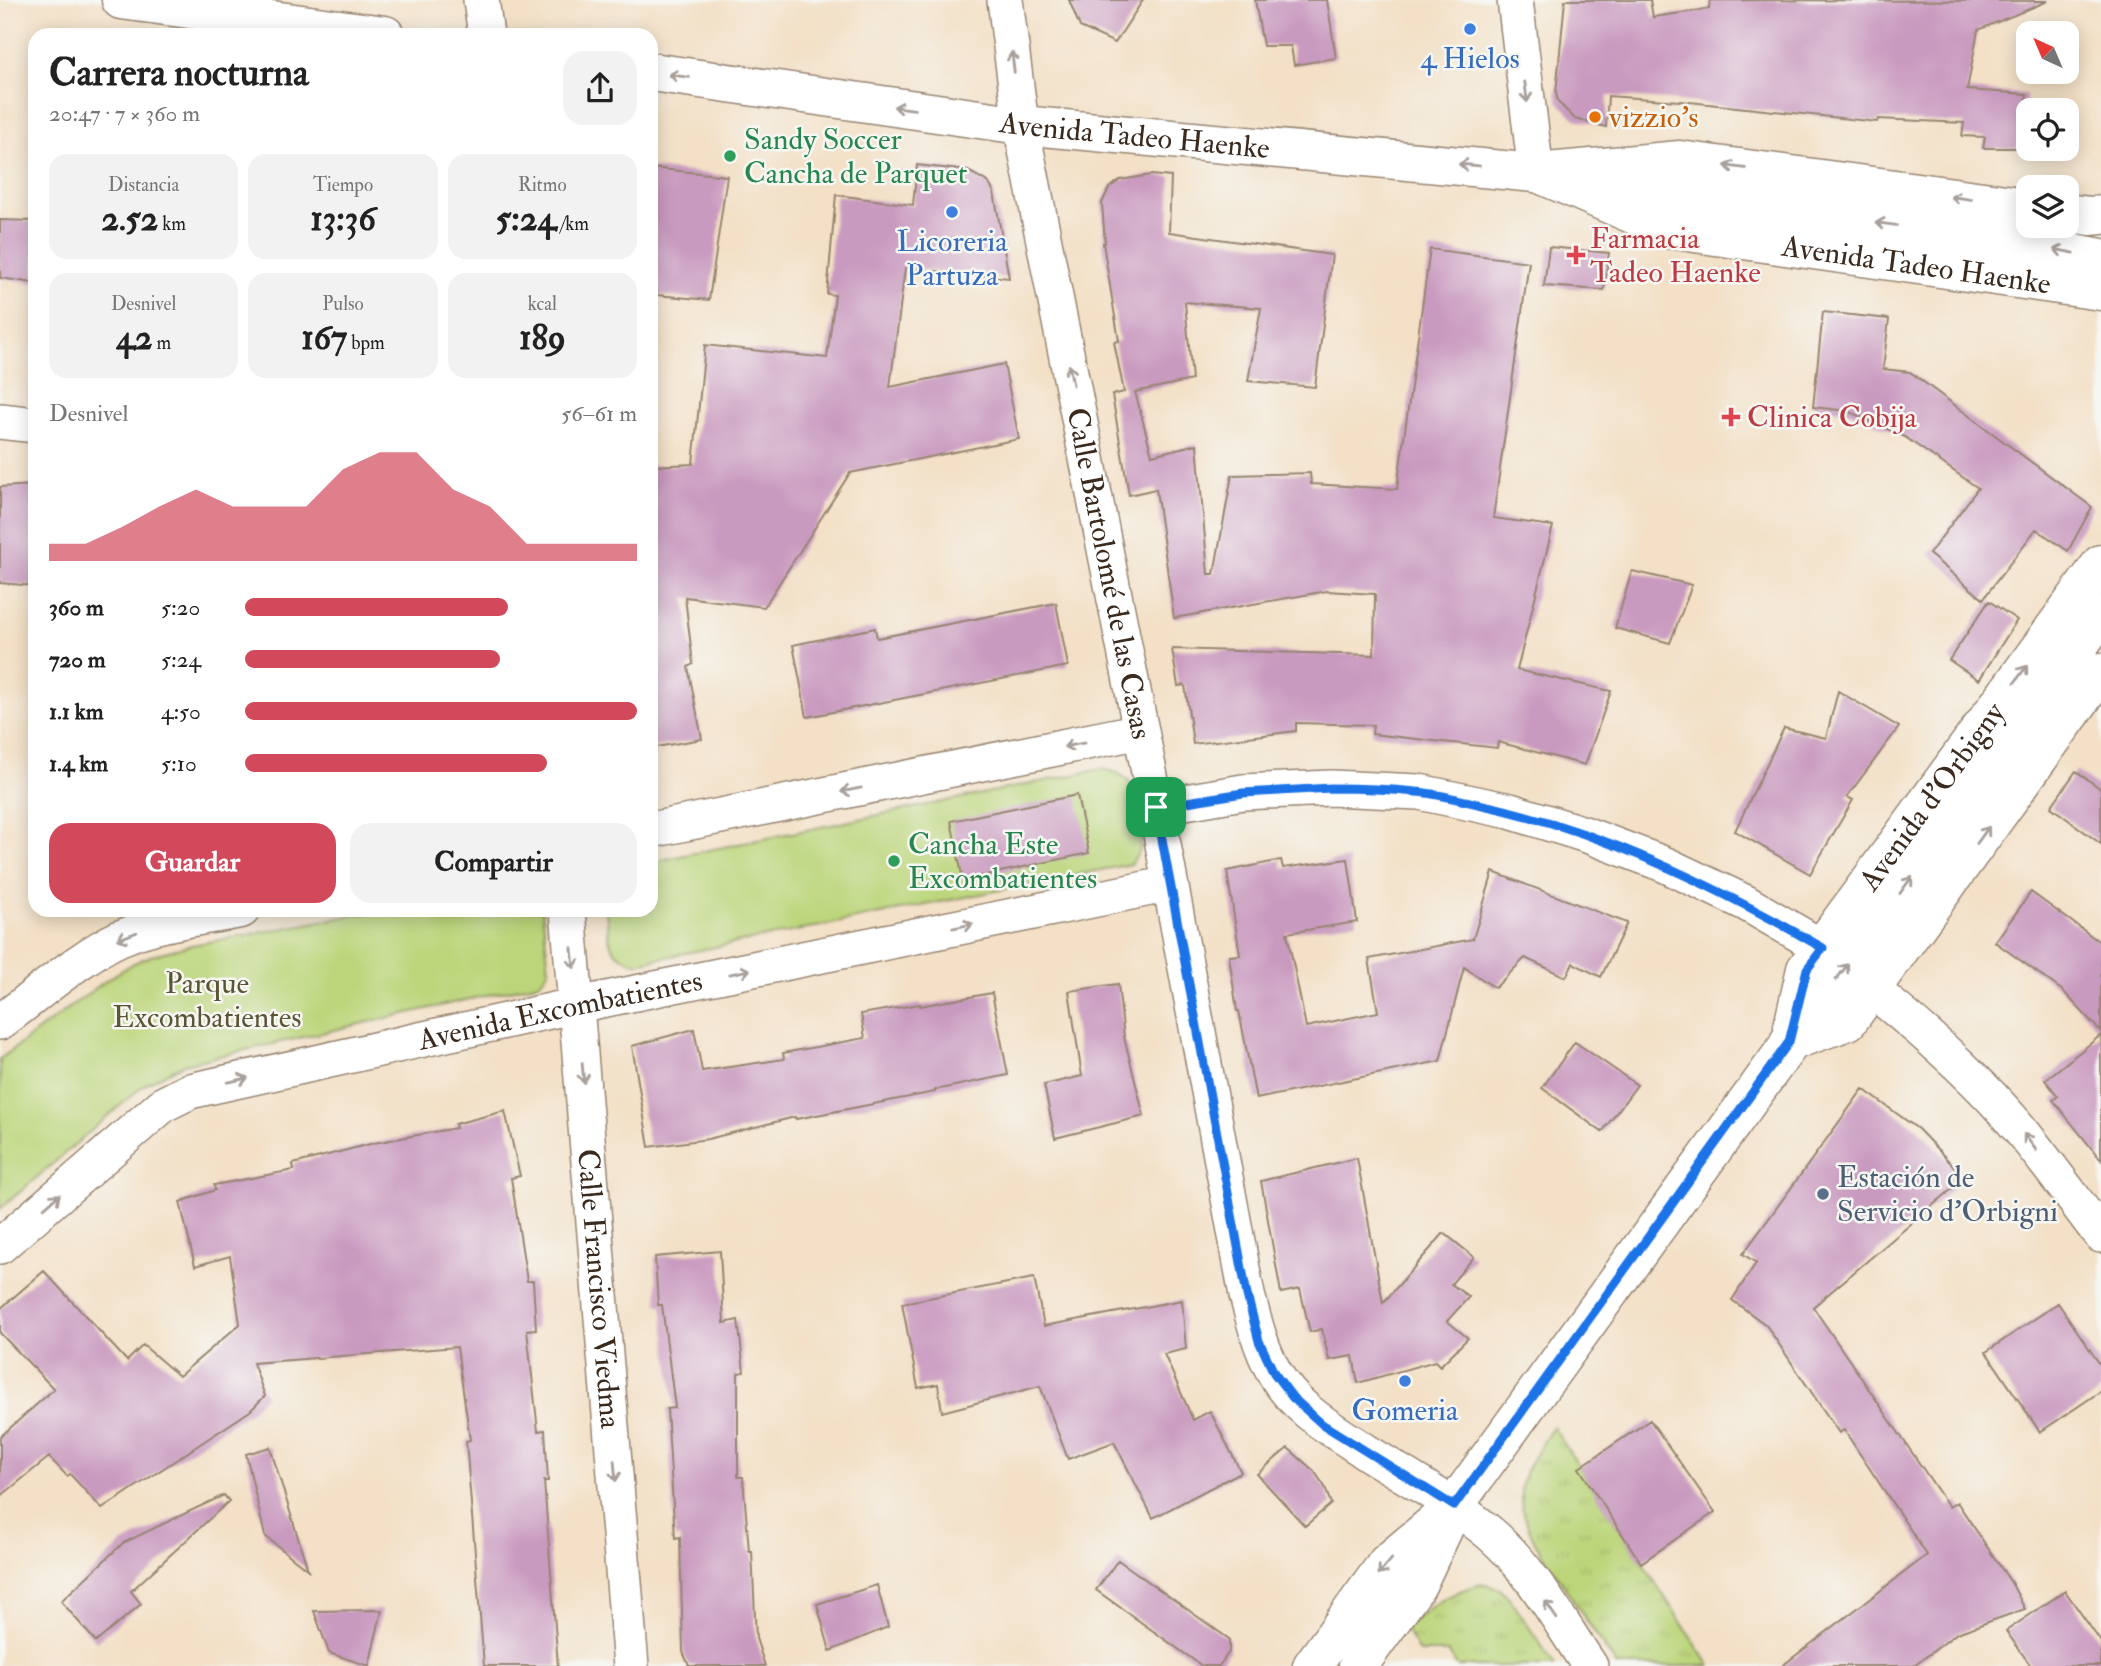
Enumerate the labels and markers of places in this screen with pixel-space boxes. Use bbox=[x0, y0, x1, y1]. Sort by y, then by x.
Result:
marker: 4 Hielos bbox=[1462, 21, 1478, 37]
place label: 4 Hielos bbox=[1420, 40, 1520, 77]
place label: vizzio's bbox=[1608, 99, 1699, 136]
marker: vizzio's bbox=[1587, 109, 1603, 125]
place label: Sandy Soccer Cancha de Parquet bbox=[744, 121, 968, 192]
marker: Sandy Soccer Cancha de Parquet bbox=[722, 148, 738, 164]
marker: Licoreria Partuza bbox=[944, 204, 960, 220]
place label: Farmacia Tadeo Haenke bbox=[1590, 220, 1761, 291]
place label: Licoreria Partuza bbox=[896, 223, 1008, 294]
marker: Farmacia Tadeo Haenke bbox=[1568, 247, 1584, 263]
place label: Clinica Cobija bbox=[1747, 399, 1918, 436]
marker: Clinica Cobija bbox=[1721, 407, 1741, 427]
pin bbox=[1126, 777, 1186, 837]
place label: Cancha Este Excombatientes bbox=[908, 826, 1097, 897]
marker: Cancha Este Excombatientes bbox=[886, 853, 902, 869]
place label: Estación de Servicio d'Orbigni bbox=[1837, 1159, 2058, 1230]
marker: Estación de Servicio d'Orbigni bbox=[1815, 1186, 1831, 1202]
marker: Gomeria bbox=[1397, 1373, 1413, 1389]
place label: Gomeria bbox=[1352, 1392, 1459, 1429]

